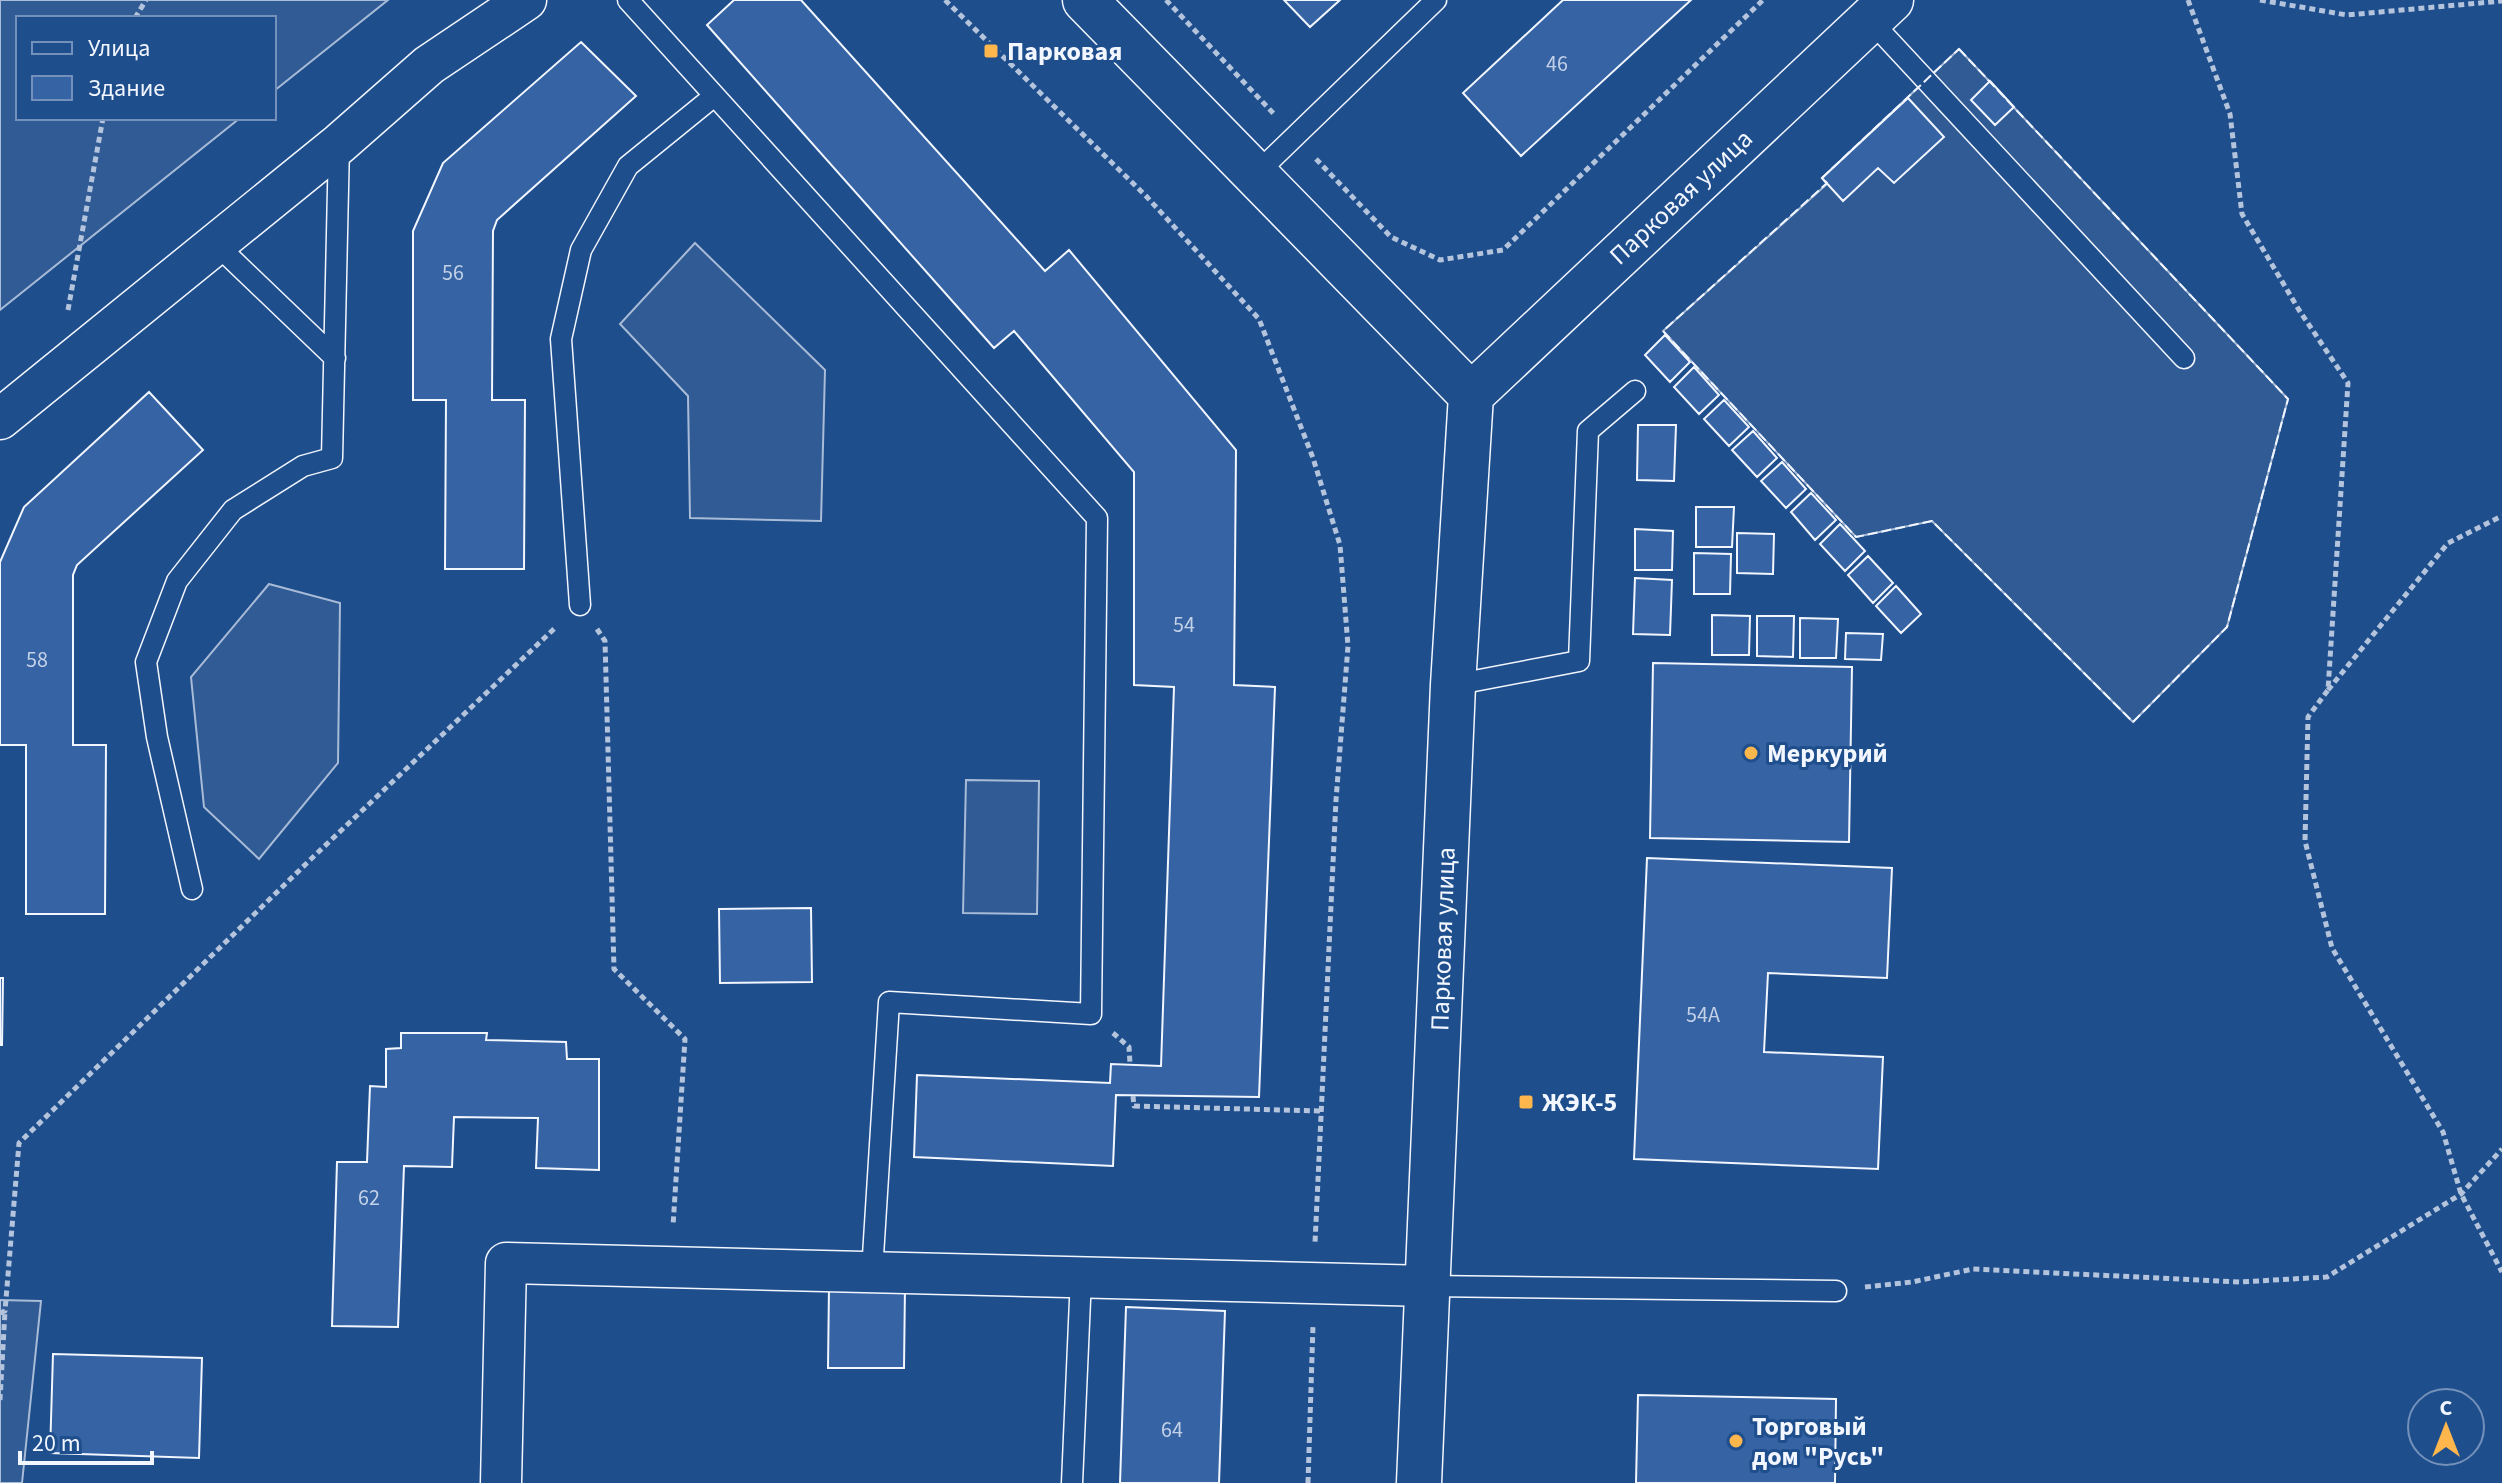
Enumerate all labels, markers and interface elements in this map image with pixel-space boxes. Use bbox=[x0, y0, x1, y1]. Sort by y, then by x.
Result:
legend bbox=[16, 16, 276, 120]
text: Улица bbox=[88, 31, 150, 66]
place label: Парковая bbox=[1007, 33, 1122, 70]
marker: Парковая bbox=[982, 42, 1000, 60]
house number: 46 bbox=[1546, 48, 1568, 80]
text: Здание bbox=[88, 71, 165, 106]
street label: Парковая улица bbox=[1601, 121, 1761, 273]
house number: 56 bbox=[442, 257, 464, 289]
house number: 54 bbox=[1173, 609, 1195, 641]
house number: 58 bbox=[26, 644, 48, 676]
place label: Меркурий bbox=[1767, 735, 1888, 772]
marker: Меркурий bbox=[1742, 744, 1760, 762]
street label: Парковая улица bbox=[1421, 846, 1465, 1032]
house number: 54А bbox=[1686, 999, 1720, 1031]
place label: ЖЭК-5 bbox=[1542, 1084, 1617, 1121]
marker: ЖЭК-5 bbox=[1517, 1093, 1535, 1111]
house number: 62 bbox=[358, 1182, 380, 1214]
north arrow bbox=[2406, 1387, 2486, 1467]
text: С bbox=[2440, 1392, 2453, 1424]
place label: Торговый дом "Русь" bbox=[1752, 1408, 1884, 1475]
house number: 64 bbox=[1161, 1414, 1183, 1446]
scale bar bbox=[20, 1415, 152, 1465]
text: 20 m bbox=[32, 1426, 81, 1461]
marker: Торговый дом "Русь" bbox=[1727, 1432, 1745, 1450]

